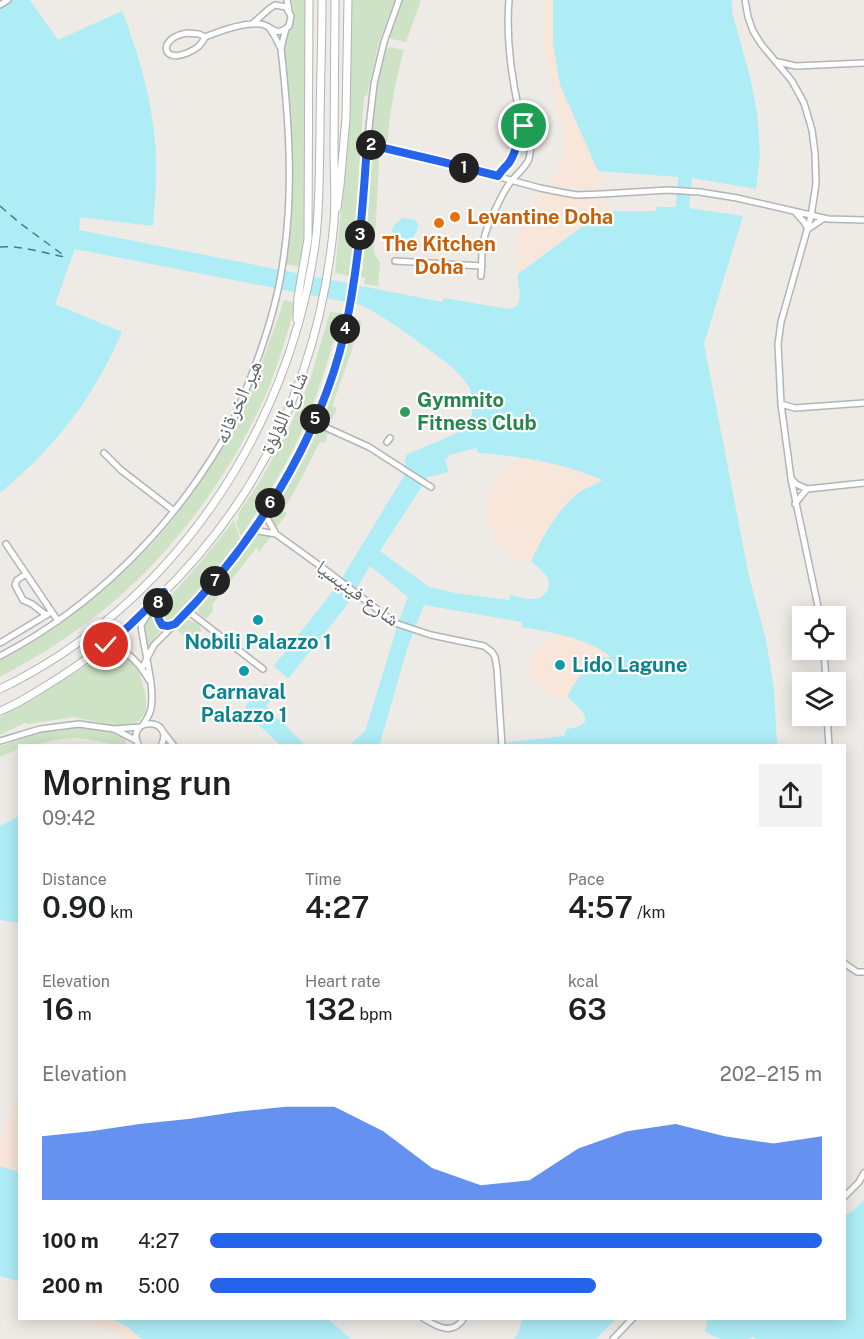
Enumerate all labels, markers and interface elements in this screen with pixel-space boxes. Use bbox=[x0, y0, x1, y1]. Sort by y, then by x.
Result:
pin bbox=[498, 100, 549, 151]
icon: arrive bbox=[507, 109, 540, 142]
pin: 2 bbox=[356, 130, 386, 160]
text: 2 bbox=[366, 135, 376, 154]
pin: 1 bbox=[449, 153, 479, 183]
text: 1 bbox=[461, 158, 467, 177]
place label: Levantine Doha bbox=[467, 205, 613, 229]
marker: Levantine Doha bbox=[448, 210, 462, 224]
marker: The Kitchen Doha bbox=[432, 216, 446, 230]
pin: 3 bbox=[345, 220, 375, 250]
text: 3 bbox=[355, 225, 365, 244]
place label: The Kitchen Doha bbox=[382, 232, 496, 279]
pin: 4 bbox=[330, 314, 360, 344]
text: 4 bbox=[340, 319, 350, 338]
street label: هير الخرقانه bbox=[209, 357, 267, 447]
street label: شارع اللؤلؤة bbox=[255, 368, 314, 458]
place label: Gymmito Fitness Club bbox=[417, 388, 537, 435]
pin: 5 bbox=[300, 404, 330, 434]
marker: Gymmito Fitness Club bbox=[398, 405, 412, 419]
text: 5 bbox=[310, 409, 320, 428]
pin: 6 bbox=[255, 488, 285, 518]
text: 6 bbox=[265, 493, 275, 512]
street label: شارع فينيسيا bbox=[311, 555, 404, 632]
pin: 7 bbox=[200, 566, 230, 596]
text: 7 bbox=[210, 571, 220, 590]
pin: 8 bbox=[143, 588, 173, 618]
text: 8 bbox=[153, 593, 163, 612]
map controls bbox=[792, 606, 846, 726]
button: locate bbox=[792, 606, 846, 660]
marker: Nobili Palazzo 1 bbox=[251, 613, 265, 627]
pin bbox=[80, 619, 131, 670]
icon: check bbox=[89, 628, 122, 661]
place label: Nobili Palazzo 1 bbox=[184, 630, 332, 654]
place label: Lido Lagune bbox=[572, 653, 687, 677]
marker: Lido Lagune bbox=[553, 658, 567, 672]
marker: Carnaval Palazzo 1 bbox=[237, 664, 251, 678]
button: layers bbox=[792, 672, 846, 726]
place label: Carnaval Palazzo 1 bbox=[201, 680, 287, 727]
text: Morning run bbox=[42, 764, 231, 802]
button: share bbox=[759, 764, 822, 827]
text: 09:42 bbox=[42, 806, 95, 830]
text: Distance bbox=[42, 870, 107, 889]
text: Time bbox=[305, 870, 341, 889]
text: Pace bbox=[568, 870, 605, 889]
text: 0.90 bbox=[42, 889, 106, 925]
text: 4:27 bbox=[305, 889, 369, 925]
text: 4:57 bbox=[568, 889, 633, 925]
text: km bbox=[106, 903, 133, 922]
text: /km bbox=[633, 903, 665, 922]
text: Elevation bbox=[42, 972, 110, 991]
text: Heart rate bbox=[305, 972, 381, 991]
text: kcal bbox=[568, 972, 599, 991]
text: 16 bbox=[42, 991, 74, 1027]
text: 132 bbox=[305, 991, 356, 1027]
text: 63 bbox=[568, 991, 607, 1027]
text: m bbox=[74, 1005, 92, 1024]
text: bpm bbox=[356, 1005, 392, 1024]
text: Elevation bbox=[42, 1062, 127, 1086]
text: 202–215 m bbox=[720, 1062, 822, 1086]
text: 100 m bbox=[42, 1229, 99, 1253]
text: 4:27 bbox=[138, 1229, 179, 1253]
text: 200 m bbox=[42, 1274, 103, 1298]
text: 5:00 bbox=[138, 1274, 180, 1298]

